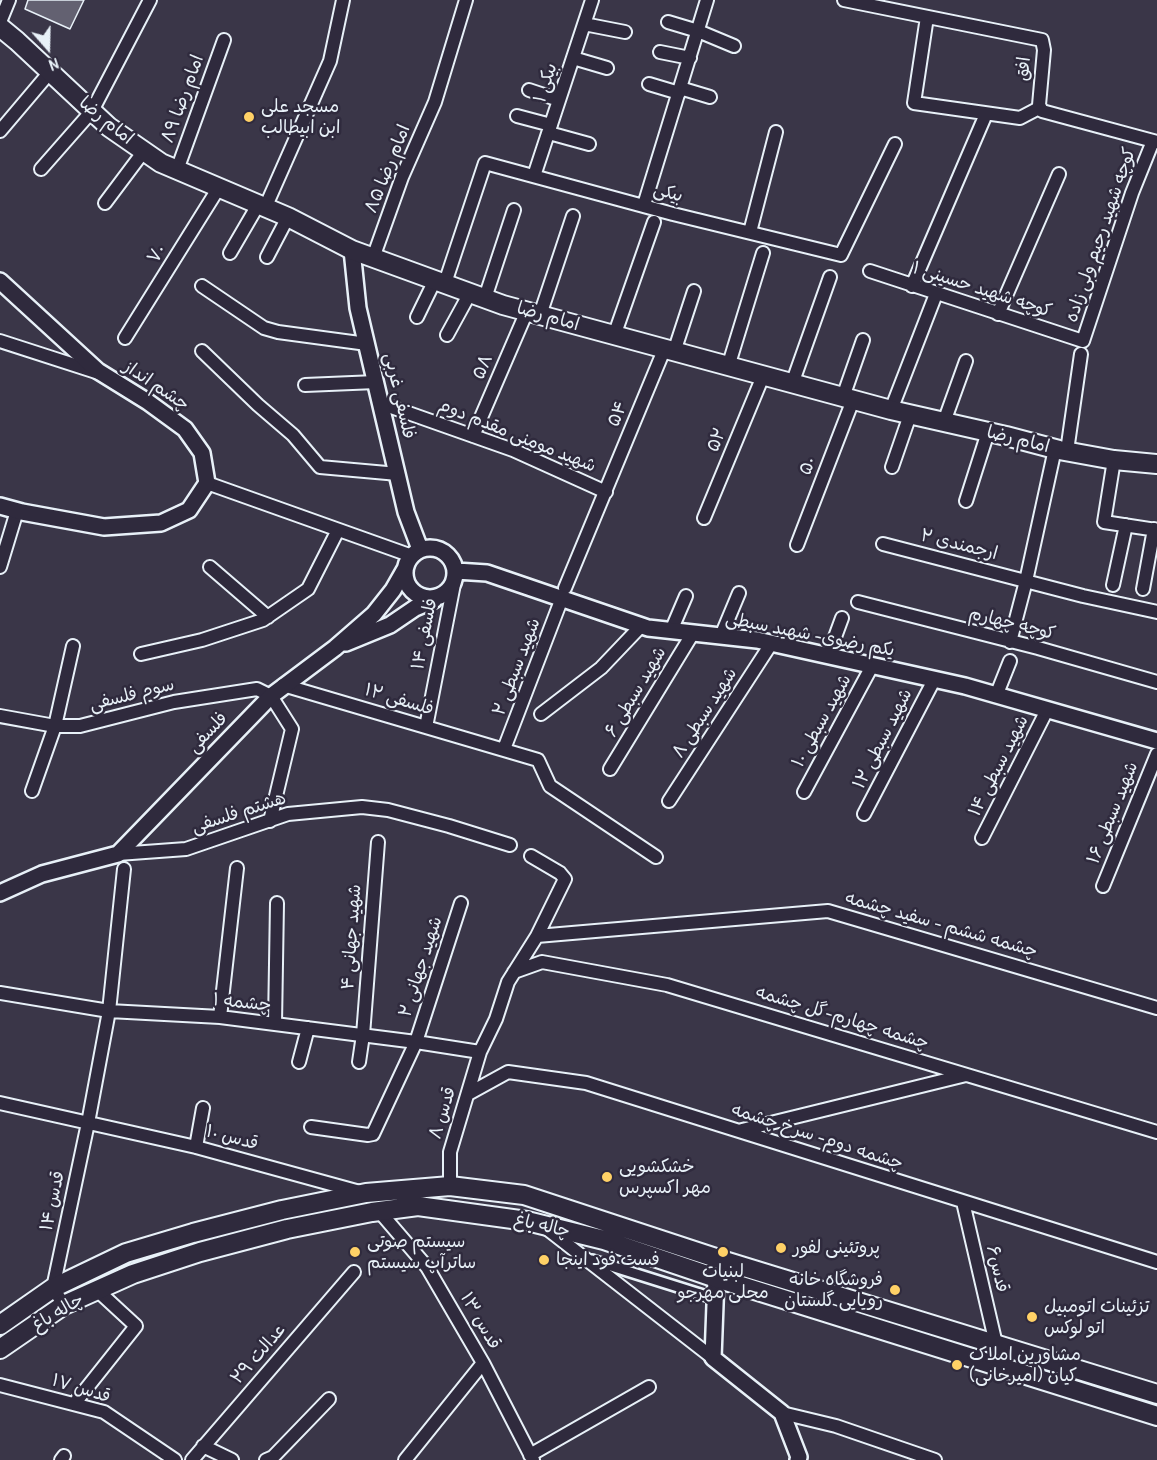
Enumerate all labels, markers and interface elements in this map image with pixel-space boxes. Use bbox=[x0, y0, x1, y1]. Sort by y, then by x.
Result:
north arrow bbox=[18, 18, 78, 78]
street label: امام رضا ۸۹ bbox=[157, 52, 209, 146]
text: N bbox=[46, 53, 62, 77]
street label: افق bbox=[1012, 56, 1036, 82]
street label: ۱ بیکی bbox=[529, 60, 563, 106]
street label: امام رضا bbox=[74, 92, 138, 150]
place label: مسجد علی ابن ابیطالب bbox=[261, 96, 340, 138]
marker: مسجد علی ابن ابیطالب bbox=[242, 110, 256, 124]
street label: امام رضا ۸۵ bbox=[360, 122, 416, 216]
street label: کوچه شهید رحیم ولی زاده bbox=[1061, 145, 1141, 325]
street label: بیکی bbox=[651, 179, 685, 207]
street label: ۷۰ bbox=[143, 240, 171, 268]
street label: کوچه شهید حسینی ۱ bbox=[910, 257, 1054, 323]
street label: امام رضا bbox=[514, 298, 582, 336]
street label: فلسفی غربی bbox=[379, 351, 419, 441]
street label: ۵۸ bbox=[468, 351, 498, 383]
street label: چشم انداز bbox=[119, 356, 193, 416]
street label: شهید مومنی مقدم دوم bbox=[435, 395, 599, 477]
street label: ۵۴ bbox=[603, 398, 633, 430]
street label: امام رضا bbox=[984, 422, 1052, 458]
street label: ۵۲ bbox=[702, 425, 732, 455]
street label: ۵۰ bbox=[795, 454, 821, 478]
street label: ۲ ارجمندی bbox=[918, 525, 1000, 565]
street label: ۱۴ فلسفی bbox=[407, 596, 443, 672]
street label: کوچه چهارم bbox=[967, 603, 1057, 645]
street label: یکم رضوی- شهید سبطی bbox=[724, 608, 896, 662]
street label: ۲ شهید سبطی bbox=[488, 615, 546, 719]
street label: ۶ شهید سبطی bbox=[601, 643, 671, 741]
street label: ۸ شهید سبطی bbox=[668, 664, 742, 762]
street label: ۱۰ شهید سبطی bbox=[788, 671, 856, 771]
street label: سوم فلسفی bbox=[87, 674, 177, 716]
street label: ۱۲ فلسفی bbox=[362, 679, 436, 721]
street label: ۱۲ شهید سبطی bbox=[849, 685, 917, 793]
street label: فلسفی bbox=[183, 708, 233, 758]
street label: شهید سبطی ۱۴ bbox=[964, 712, 1034, 820]
street label: شهید سبطی ۱۶ bbox=[1083, 759, 1143, 867]
street label: هشتم فلسفی bbox=[189, 788, 289, 838]
street label: ۴ شهید جهانی bbox=[338, 883, 366, 991]
street label: چشمه ششم - سفید چشمه bbox=[842, 887, 1040, 963]
street label: ۲ شهید جهانی bbox=[395, 914, 447, 1020]
street label: چشمه چهارم-گل چشمه bbox=[753, 981, 931, 1055]
street label: چشمه ۱ bbox=[212, 989, 272, 1017]
street label: قدس ۸ bbox=[425, 1084, 461, 1142]
street label: چشمه دوم- سرخ چشمه bbox=[728, 1099, 906, 1175]
street label: قدس ۱۰ bbox=[203, 1121, 261, 1155]
place label: خشکشویی مهر اکسپرس bbox=[619, 1156, 711, 1198]
street label: قدس ۱۴ bbox=[36, 1169, 70, 1233]
marker: خشکشویی مهر اکسپرس bbox=[600, 1170, 614, 1184]
street label: چاله باغ bbox=[512, 1209, 572, 1243]
place label: سیستم صوتی ساترآپ سیستم bbox=[367, 1231, 476, 1274]
place label: پروتئینی لفور bbox=[793, 1237, 880, 1259]
marker: پروتئینی لفور bbox=[774, 1241, 788, 1255]
street label: قدس۶ bbox=[981, 1243, 1013, 1295]
marker: سیستم صوتی ساترآپ سیستم bbox=[348, 1245, 362, 1259]
marker: لبنیات محلی مهرجو bbox=[716, 1245, 730, 1259]
place label: فست فود اينجا bbox=[556, 1249, 660, 1271]
marker: فست فود اينجا bbox=[537, 1253, 551, 1267]
place label: لبنیات محلی مهرجو bbox=[677, 1261, 769, 1304]
place label: فروشگاه خانه رویایی گلستان bbox=[784, 1269, 883, 1312]
marker: فروشگاه خانه رویایی گلستان bbox=[888, 1283, 902, 1297]
street label: چاله باغ bbox=[28, 1289, 88, 1337]
street label: قدس ۱۳ bbox=[455, 1289, 505, 1353]
place label: تزئینات اتومبیل اتو لوکس bbox=[1044, 1296, 1149, 1338]
marker: تزئینات اتومبیل اتو لوکس bbox=[1025, 1310, 1039, 1324]
street label: عدالت ۲۹ bbox=[227, 1319, 291, 1389]
place label: مشاورین املاک کیان (امیرخانی) bbox=[969, 1344, 1081, 1386]
marker: مشاورین املاک کیان (امیرخانی) bbox=[950, 1358, 964, 1372]
street label: قدس ۱۷ bbox=[49, 1370, 113, 1408]

